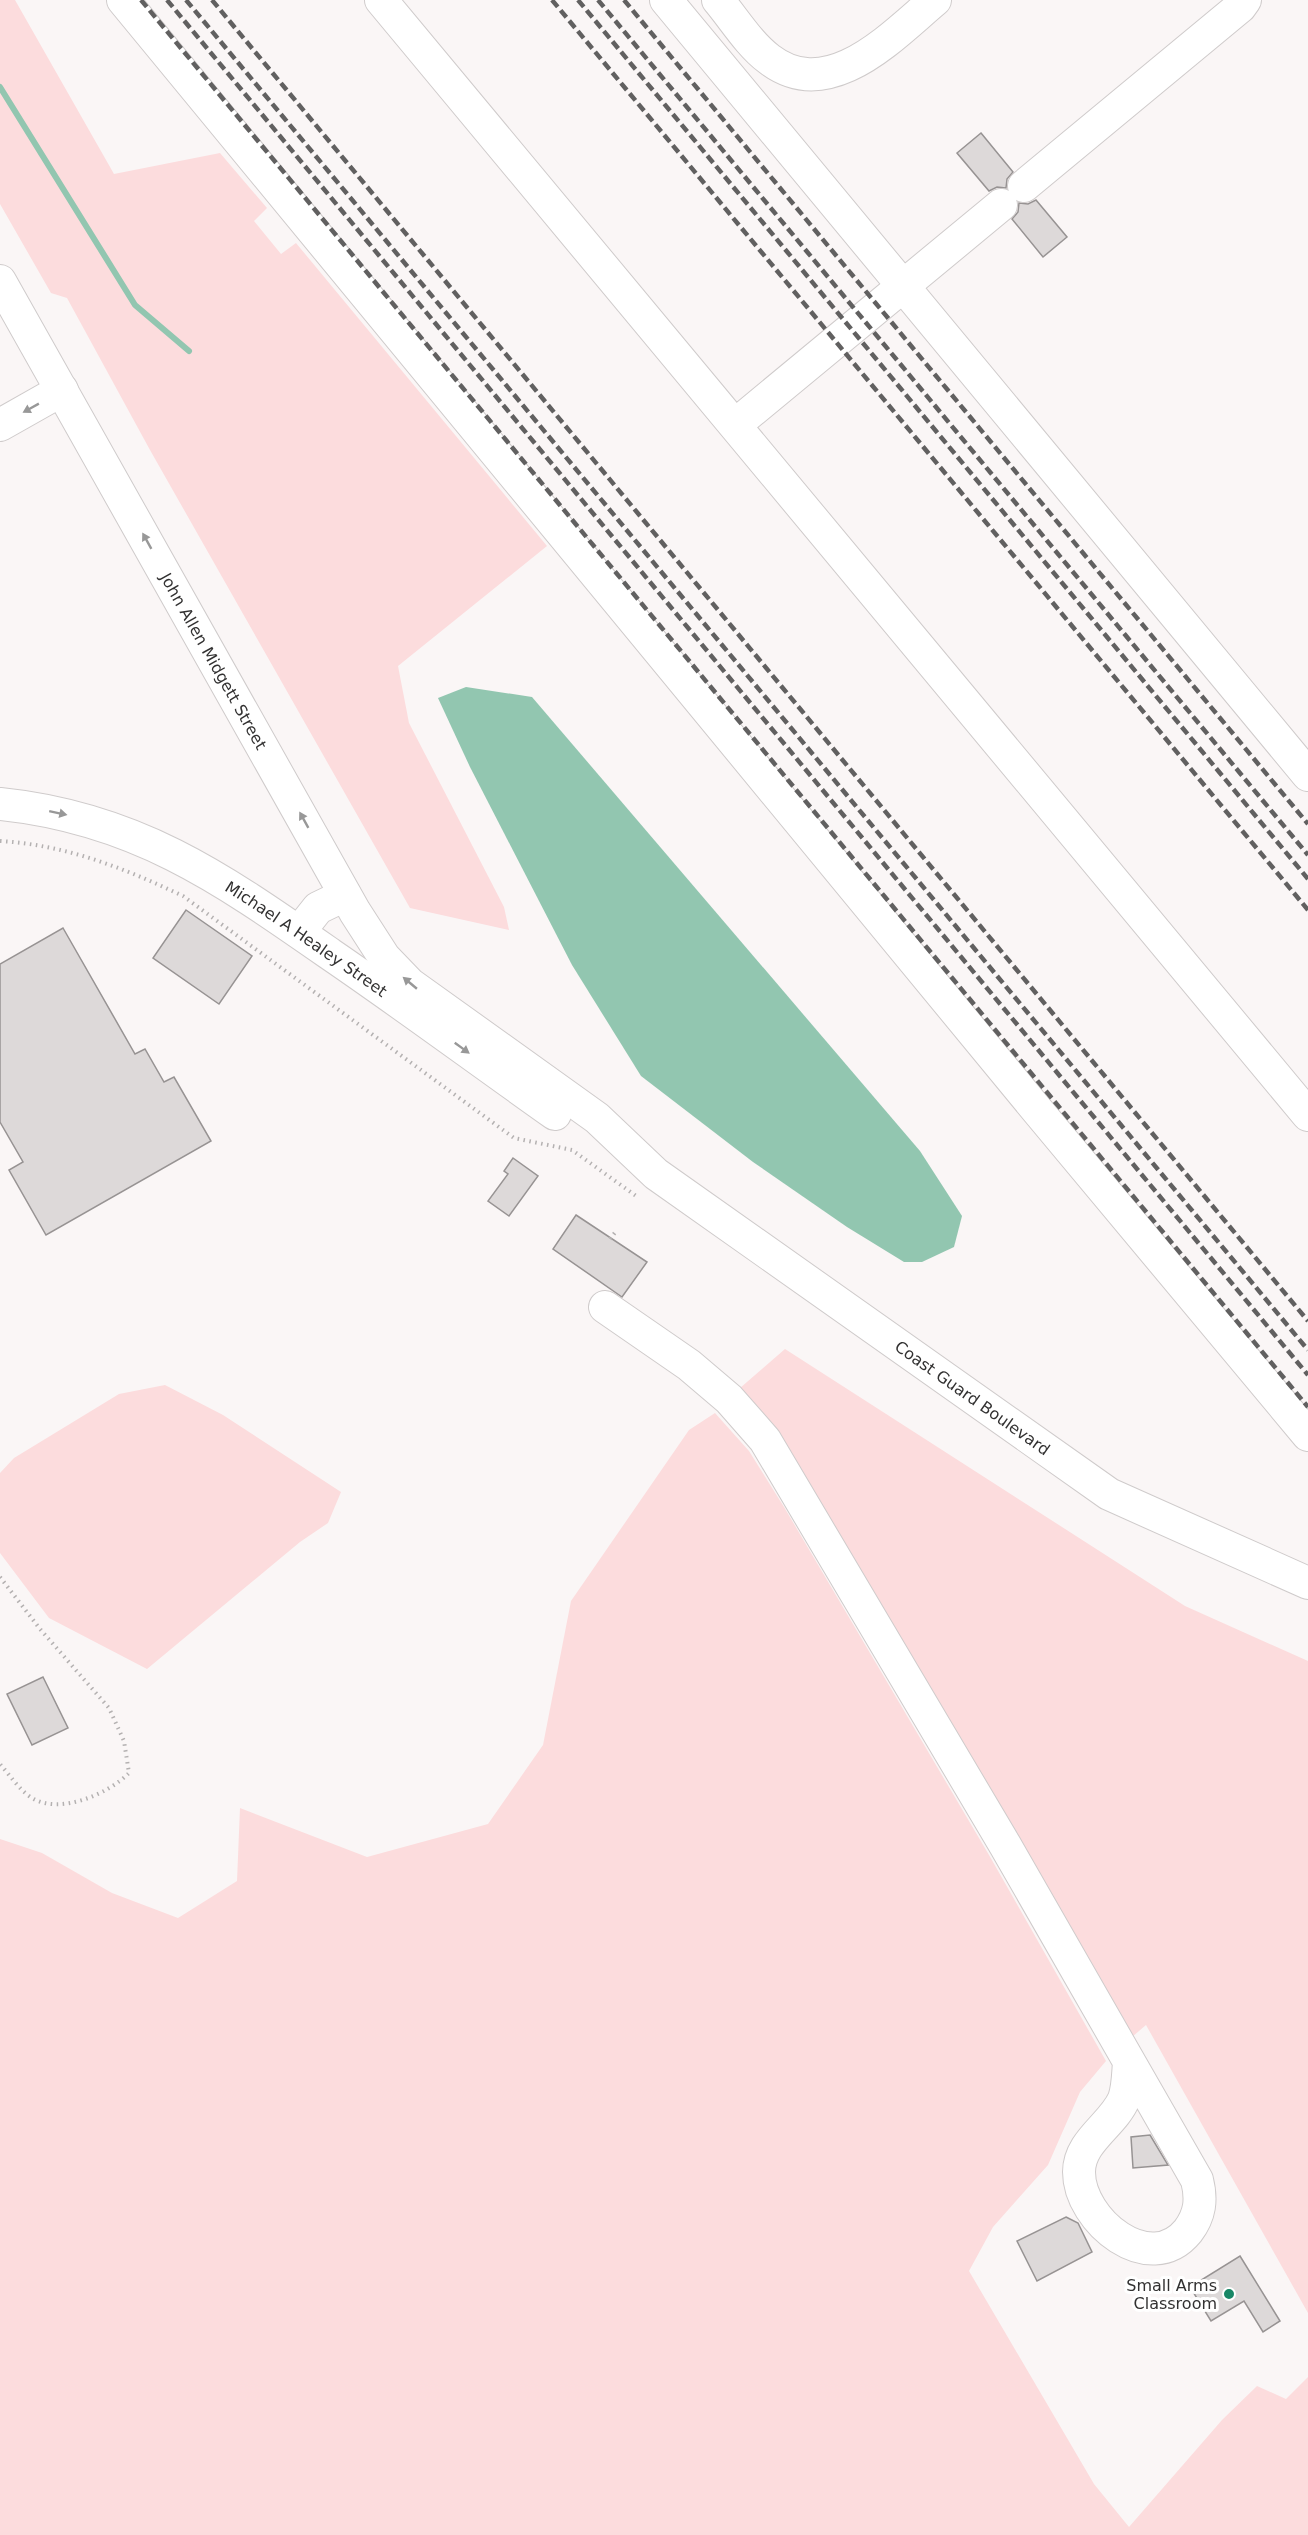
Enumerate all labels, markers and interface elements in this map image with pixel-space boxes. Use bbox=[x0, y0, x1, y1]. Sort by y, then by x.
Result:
one-way arrow bbox=[22, 403, 39, 413]
one-way arrow bbox=[142, 532, 152, 549]
street label: John Allen Midgett Street bbox=[156, 569, 271, 753]
one-way arrow bbox=[49, 808, 67, 818]
one-way arrow bbox=[299, 811, 309, 828]
street label: Michael A Healey Street bbox=[222, 877, 391, 1001]
one-way arrow bbox=[402, 976, 418, 989]
one-way arrow bbox=[454, 1042, 470, 1054]
street label: Coast Guard Boulevard bbox=[891, 1337, 1053, 1459]
place label: Small Arms Classroom bbox=[1126, 2276, 1217, 2313]
marker: Small Arms Classroom bbox=[1222, 2287, 1236, 2301]

